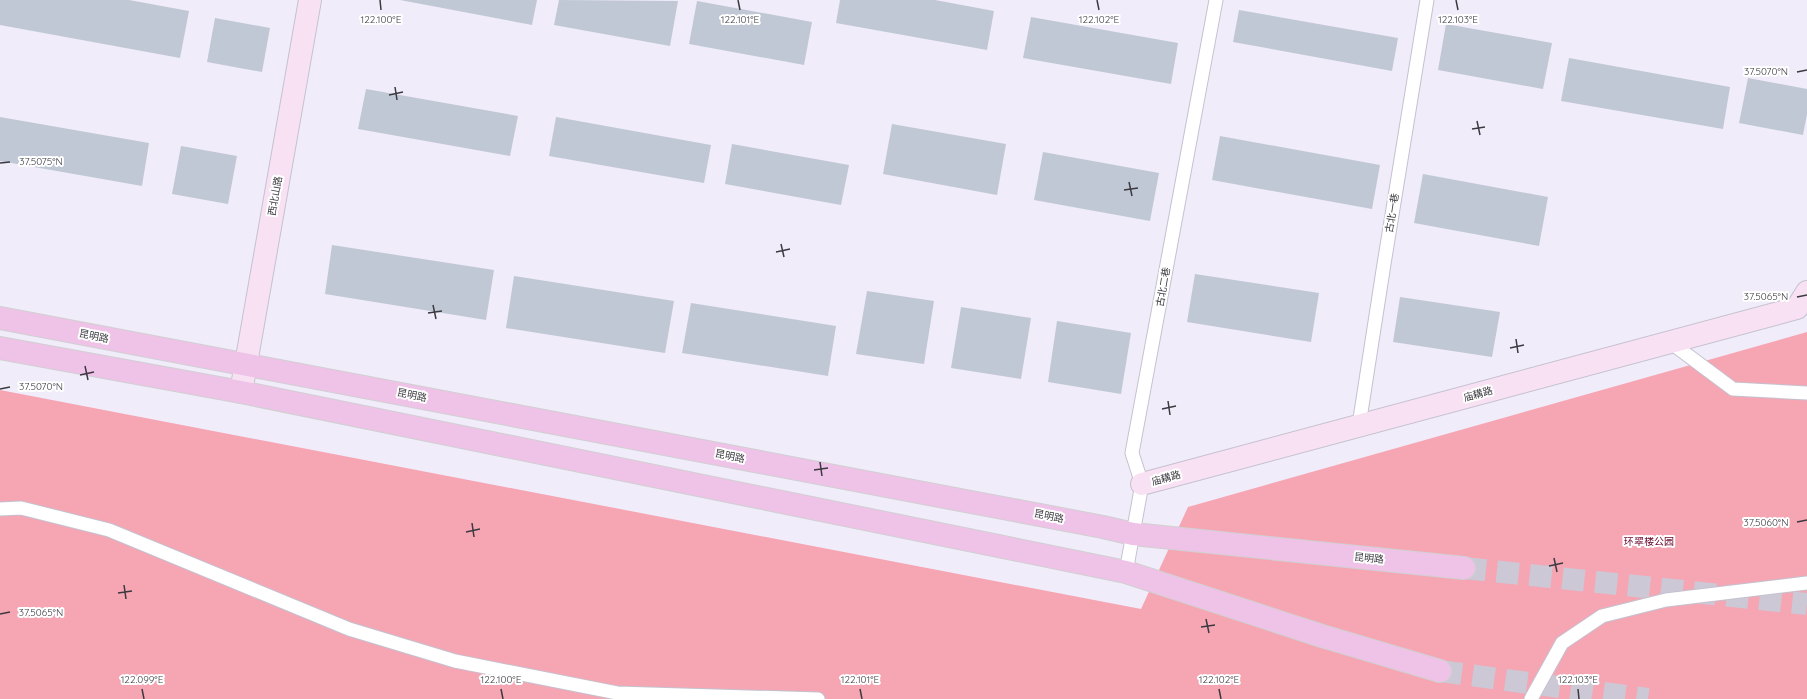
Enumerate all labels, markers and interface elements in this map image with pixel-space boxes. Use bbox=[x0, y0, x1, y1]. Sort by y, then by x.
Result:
text: 122.100°E bbox=[361, 13, 402, 26]
text: 122.101°E bbox=[721, 13, 760, 26]
text: 122.102°E bbox=[1079, 13, 1119, 26]
text: 122.103°E bbox=[1438, 13, 1478, 26]
text: 37.5070°N bbox=[1744, 65, 1788, 78]
text: 37.5075°N bbox=[19, 155, 63, 168]
street label: 西北山路 bbox=[265, 175, 285, 217]
street label: 古北一巷 bbox=[1382, 192, 1402, 234]
street label: 古北二巷 bbox=[1153, 266, 1173, 308]
text: 37.5065°N bbox=[1744, 290, 1788, 303]
street label: 昆明路 bbox=[78, 327, 110, 345]
text: 37.5070°N bbox=[19, 380, 63, 393]
street label: 庙耩路 bbox=[1462, 384, 1494, 404]
street label: 昆明路 bbox=[396, 386, 428, 404]
street label: 昆明路 bbox=[714, 447, 746, 465]
street label: 庙耩路 bbox=[1150, 468, 1182, 488]
street label: 昆明路 bbox=[1033, 507, 1065, 525]
text: 37.5060°N bbox=[1744, 516, 1788, 529]
park label: 环翠楼公园 bbox=[1624, 535, 1674, 548]
street label: 昆明路 bbox=[1353, 550, 1385, 566]
text: 37.5065°N bbox=[19, 606, 63, 619]
text: 122.099°E bbox=[121, 673, 164, 686]
text: 122.100°E bbox=[481, 673, 522, 686]
text: 122.101°E bbox=[841, 673, 880, 686]
text: 122.102°E bbox=[1199, 673, 1239, 686]
text: 122.103°E bbox=[1558, 673, 1598, 686]

